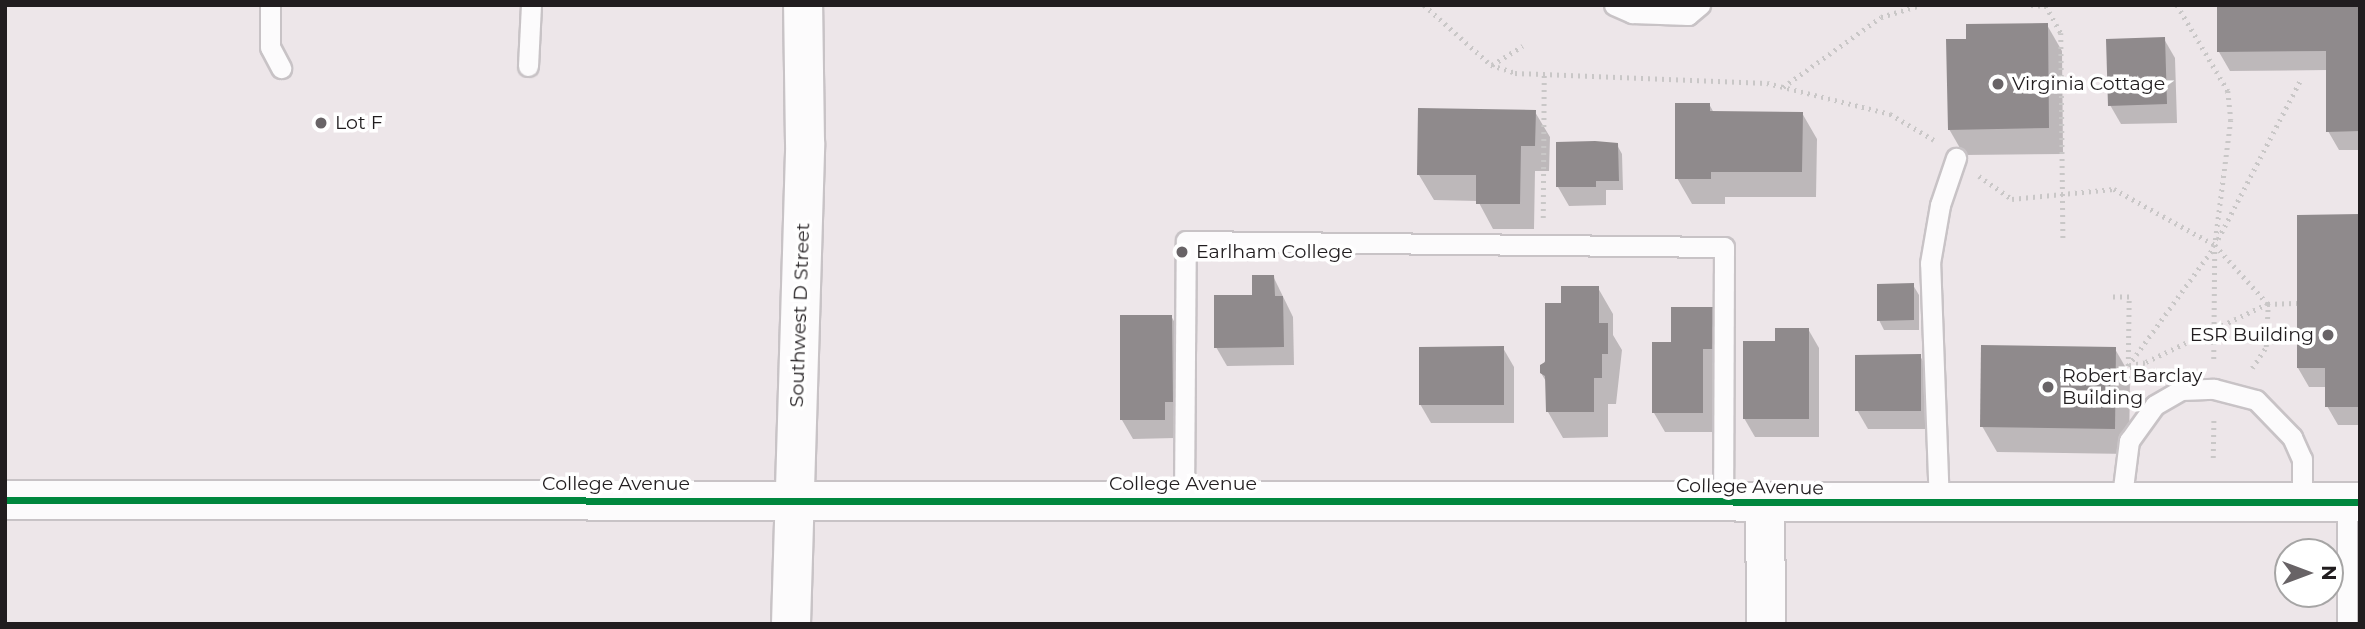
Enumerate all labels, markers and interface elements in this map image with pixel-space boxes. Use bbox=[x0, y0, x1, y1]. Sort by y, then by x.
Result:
place label: Virginia Cottage bbox=[2012, 73, 2165, 95]
marker: Virginia Cottage bbox=[1990, 76, 2006, 92]
place label: Lot F bbox=[335, 112, 383, 134]
marker: Lot F bbox=[313, 115, 329, 131]
street label: Southwest D Street bbox=[785, 222, 815, 408]
place label: Earlham College bbox=[1196, 241, 1353, 263]
marker: Earlham College bbox=[1174, 244, 1190, 260]
place label: ESR Building bbox=[2190, 324, 2314, 346]
marker: ESR Building bbox=[2320, 327, 2336, 343]
place label: Robert Barclay Building bbox=[2062, 365, 2202, 409]
marker: Robert Barclay Building bbox=[2040, 379, 2056, 395]
street label: College Avenue bbox=[542, 473, 690, 495]
street label: College Avenue bbox=[1109, 473, 1257, 495]
street label: College Avenue bbox=[1676, 474, 1824, 500]
north arrow bbox=[2274, 538, 2344, 608]
text: N bbox=[2317, 565, 2340, 581]

